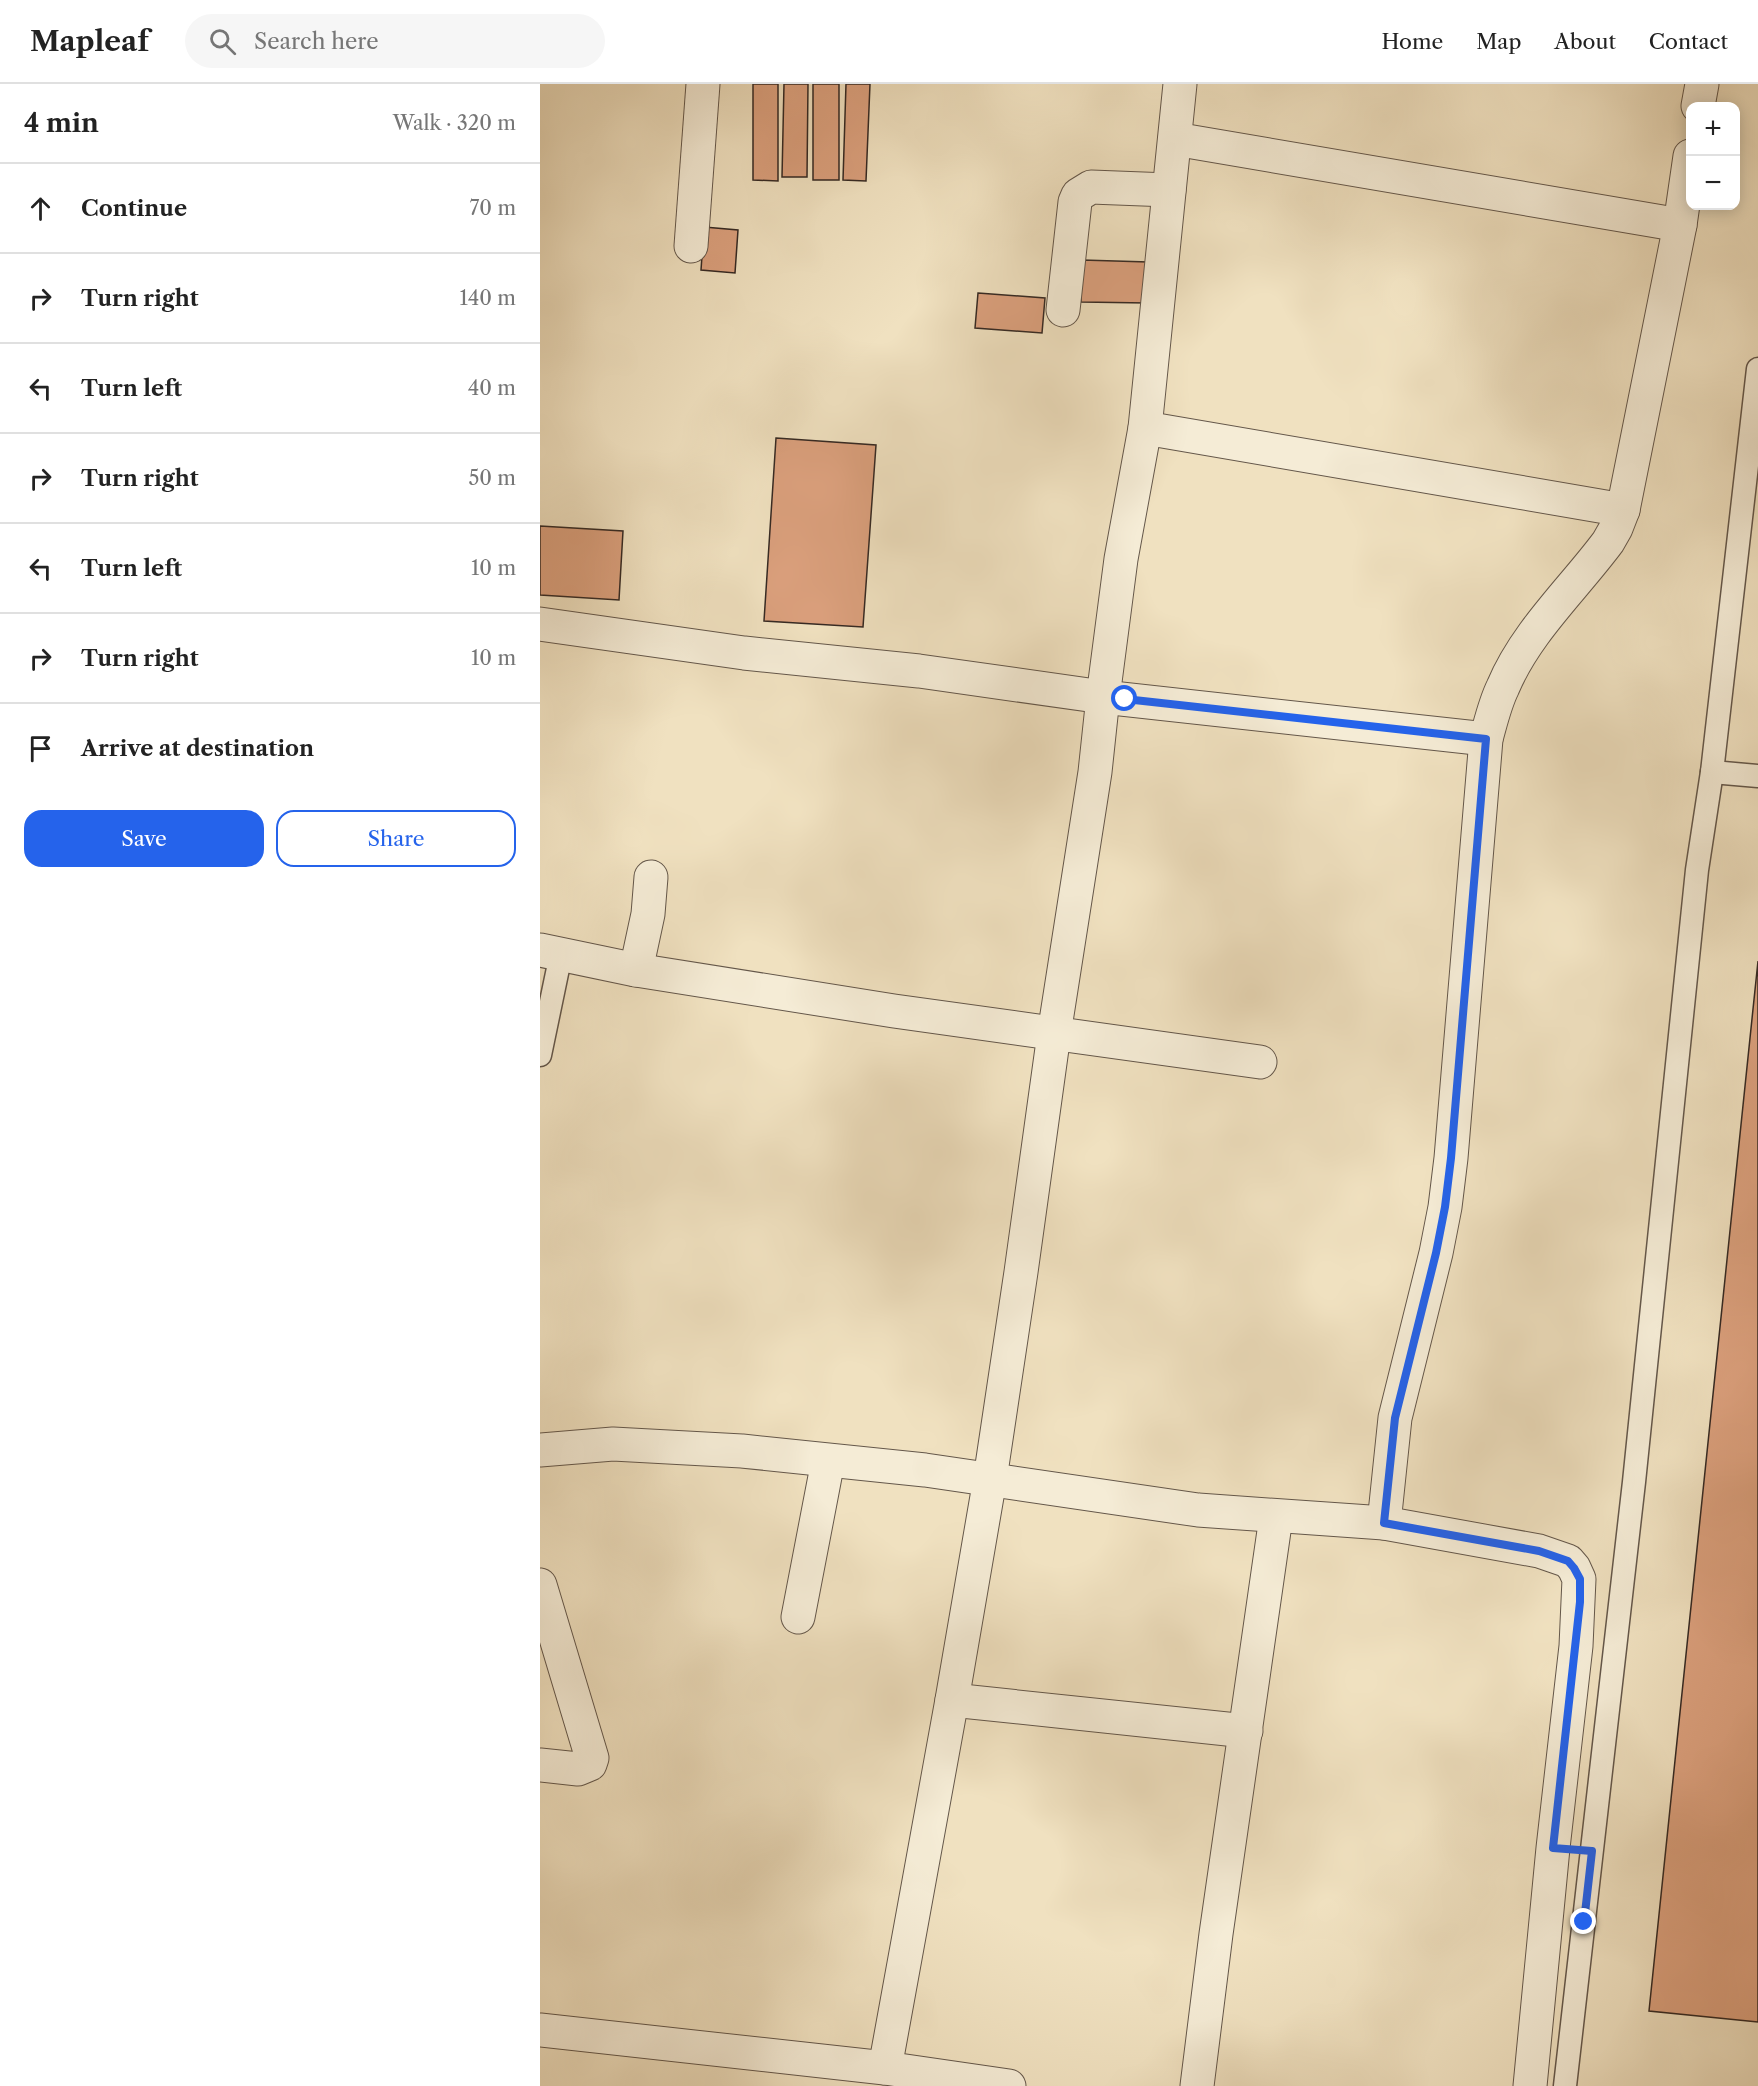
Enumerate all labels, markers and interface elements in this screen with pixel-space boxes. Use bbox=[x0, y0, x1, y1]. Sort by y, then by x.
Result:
search box bbox=[185, 14, 605, 68]
text: Mapleaf bbox=[30, 24, 149, 58]
icon: search bbox=[206, 25, 239, 58]
text: Search here bbox=[254, 28, 379, 55]
text: Home bbox=[1382, 29, 1443, 54]
text: Map bbox=[1476, 29, 1521, 54]
text: About bbox=[1554, 29, 1616, 54]
text: Contact bbox=[1649, 29, 1728, 54]
map controls bbox=[1686, 102, 1740, 210]
button: + bbox=[1686, 102, 1740, 156]
text: 4 min bbox=[24, 107, 99, 139]
text: Walk · 320 m bbox=[393, 111, 516, 135]
button: − bbox=[1686, 156, 1740, 210]
icon: ahead bbox=[24, 192, 57, 225]
text: Continue bbox=[81, 195, 187, 222]
text: 70 m bbox=[470, 196, 516, 220]
icon: right bbox=[24, 282, 57, 315]
text: Turn right bbox=[81, 285, 199, 312]
text: 140 m bbox=[459, 286, 516, 310]
icon: left bbox=[24, 372, 57, 405]
text: Turn left bbox=[81, 375, 182, 402]
text: 40 m bbox=[468, 376, 516, 400]
icon: right bbox=[24, 462, 57, 495]
text: Turn right bbox=[81, 465, 199, 492]
text: 50 m bbox=[469, 466, 516, 490]
icon: left bbox=[24, 552, 57, 585]
text: Turn left bbox=[81, 555, 182, 582]
text: 10 m bbox=[471, 556, 516, 580]
icon: right bbox=[24, 642, 57, 675]
text: Turn right bbox=[81, 645, 199, 672]
text: 10 m bbox=[471, 646, 516, 670]
route start bbox=[1111, 685, 1137, 711]
icon: arrive bbox=[24, 732, 57, 765]
text: Arrive at destination bbox=[81, 735, 314, 762]
button: Save bbox=[24, 810, 264, 867]
button: Share bbox=[276, 810, 516, 867]
route end bbox=[1570, 1908, 1596, 1934]

